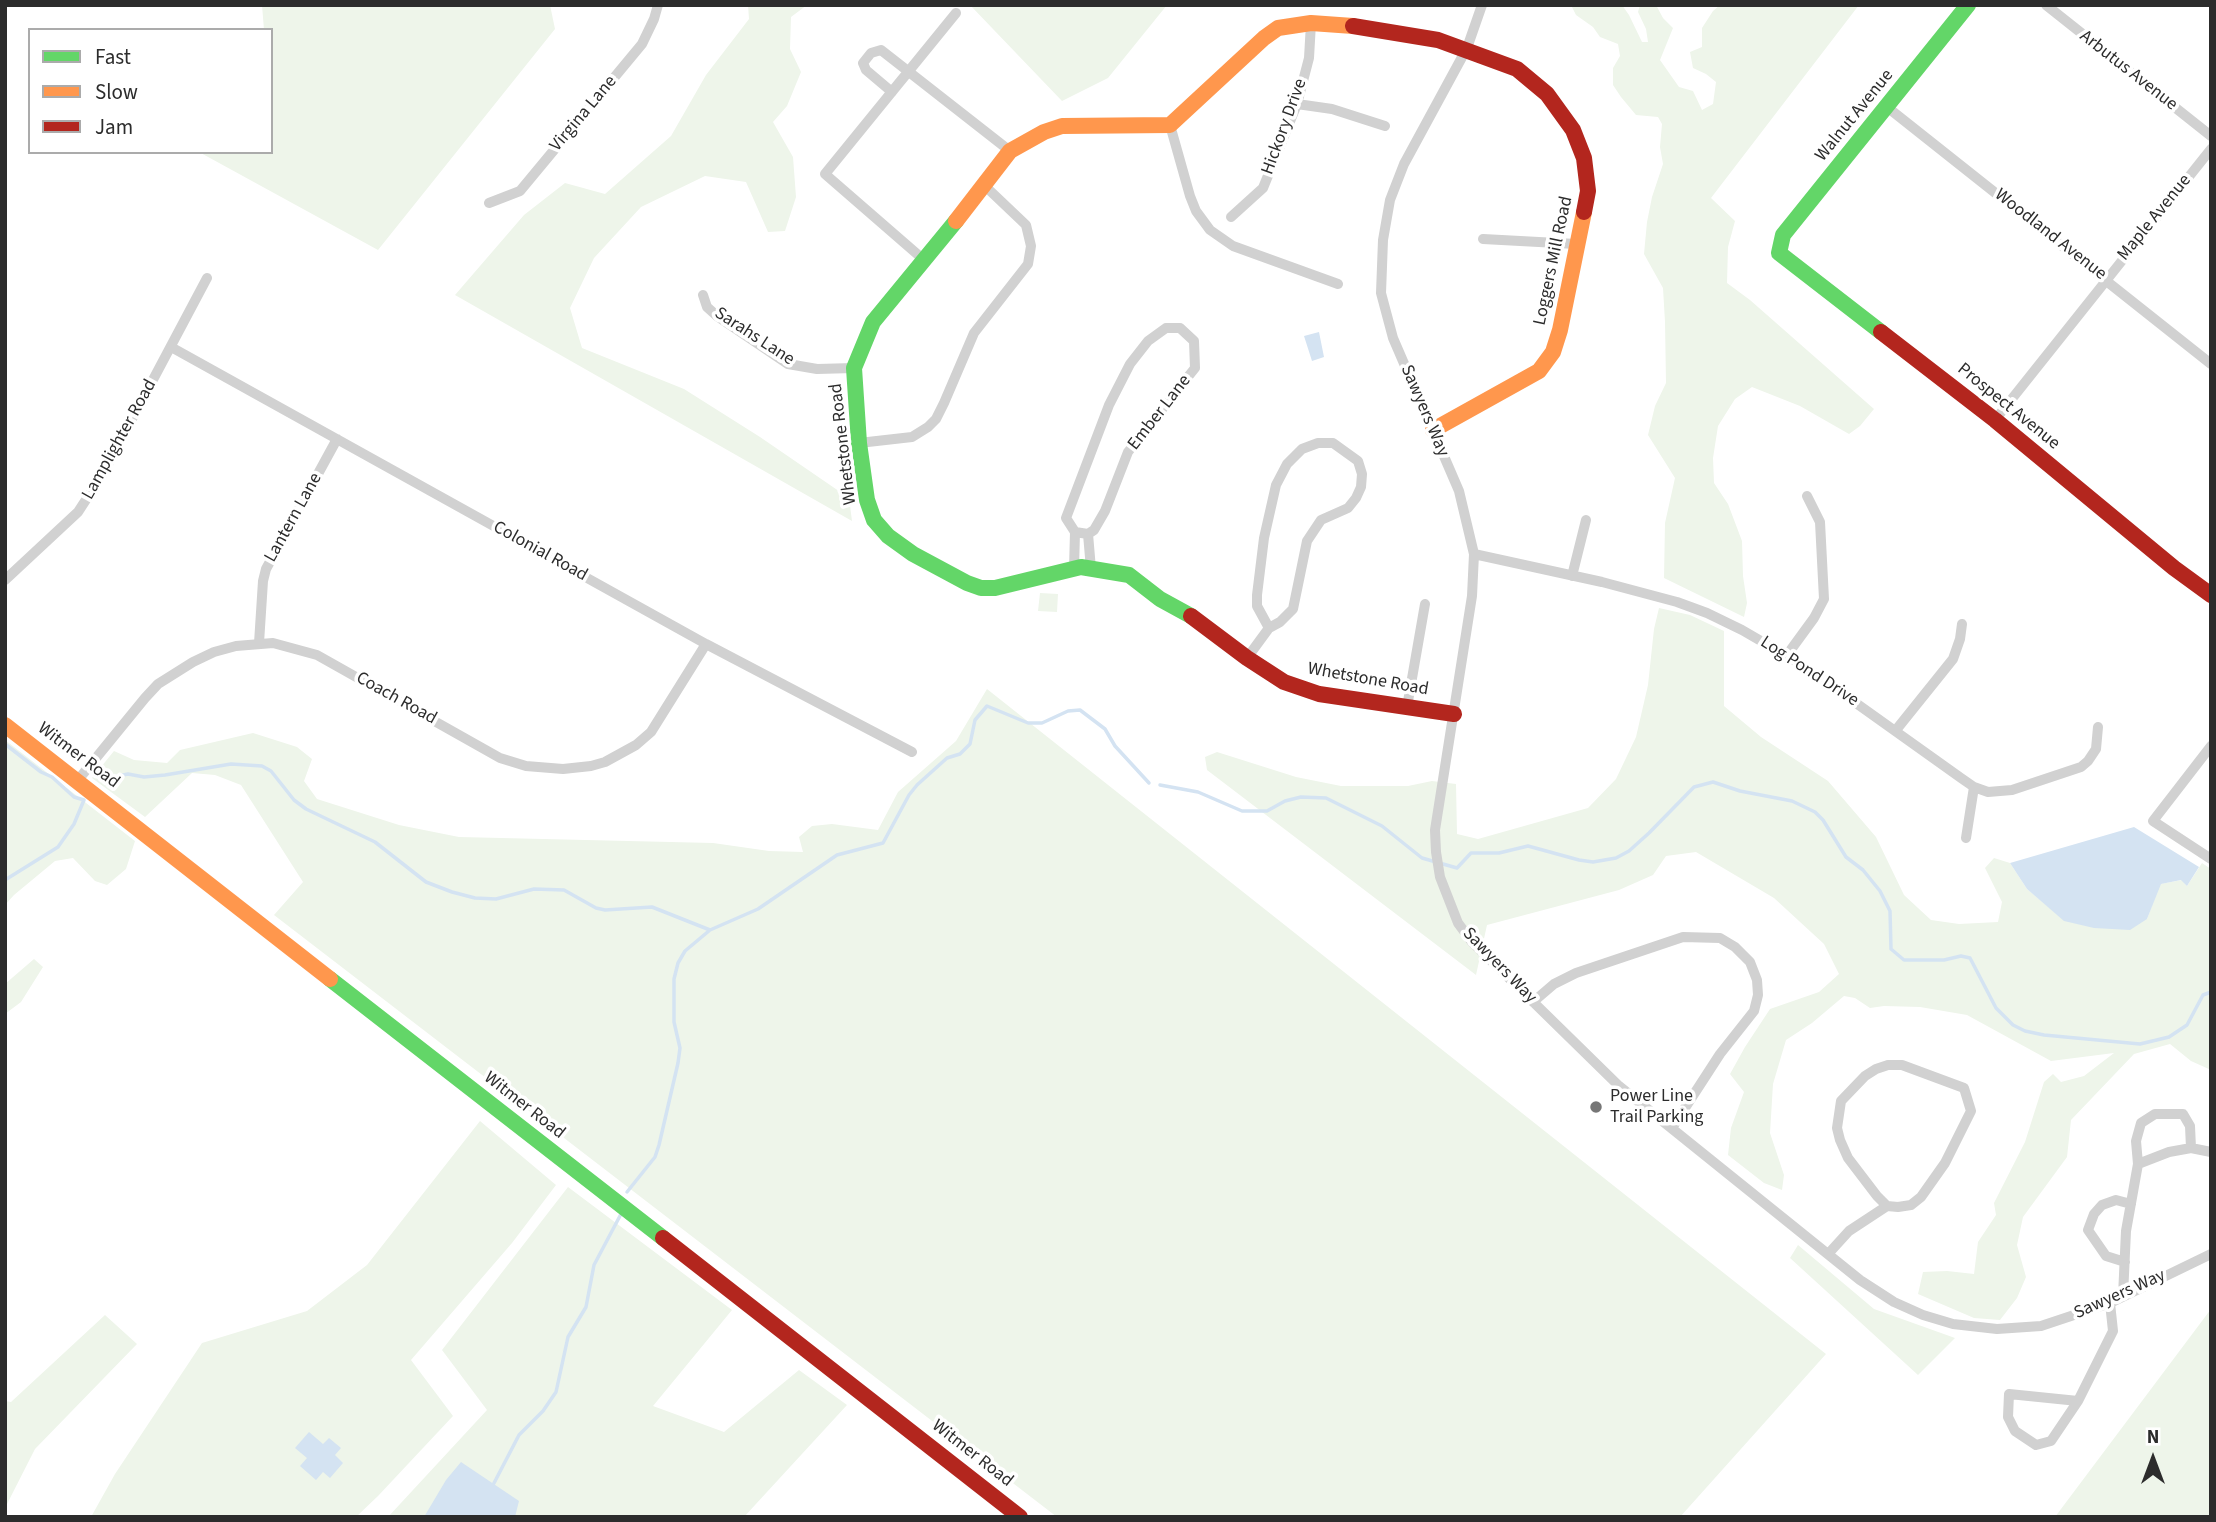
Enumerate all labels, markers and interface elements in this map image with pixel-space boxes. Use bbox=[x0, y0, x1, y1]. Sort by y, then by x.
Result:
street label: Arbutus Avenue bbox=[2075, 26, 2181, 116]
legend bbox=[28, 28, 273, 154]
text: Fast bbox=[95, 42, 131, 72]
street label: Walnut Avenue bbox=[1811, 66, 1899, 166]
street label: Virgina Lane bbox=[546, 72, 622, 156]
street label: Hickory Drive bbox=[1258, 76, 1312, 178]
text: Slow bbox=[95, 77, 138, 107]
text: Jam bbox=[95, 112, 133, 142]
street label: Maple Avenue bbox=[2114, 171, 2196, 265]
street label: Woodland Avenue bbox=[1990, 185, 2110, 285]
street label: Loggers Mill Road bbox=[1530, 195, 1578, 327]
street label: Sarahs Lane bbox=[710, 303, 798, 371]
street label: Prospect Avenue bbox=[1952, 359, 2064, 455]
street label: Sawyers Way bbox=[1395, 362, 1453, 460]
street label: Ember Lane bbox=[1124, 371, 1196, 455]
street label: Lamplighter Road bbox=[78, 376, 162, 504]
street label: Whetstone Road bbox=[826, 382, 862, 506]
street label: Lantern Lane bbox=[261, 470, 327, 566]
street label: Colonial Road bbox=[489, 517, 591, 587]
street label: Log Pond Drive bbox=[1756, 632, 1862, 712]
street label: Whetstone Road bbox=[1306, 659, 1430, 701]
street label: Coach Road bbox=[352, 668, 440, 730]
street label: Witmer Road bbox=[33, 718, 123, 794]
street label: Sawyers Way bbox=[1457, 923, 1541, 1009]
street label: Witmer Road bbox=[479, 1068, 569, 1144]
place label: Power Line Trail Parking bbox=[1610, 1086, 1703, 1128]
marker: Power Line Trail Parking bbox=[1588, 1099, 1604, 1115]
street label: Sawyers Way bbox=[2071, 1265, 2169, 1325]
street label: Witmer Road bbox=[927, 1416, 1017, 1492]
north arrow bbox=[2118, 1424, 2188, 1494]
text: N bbox=[2147, 1424, 2159, 1451]

